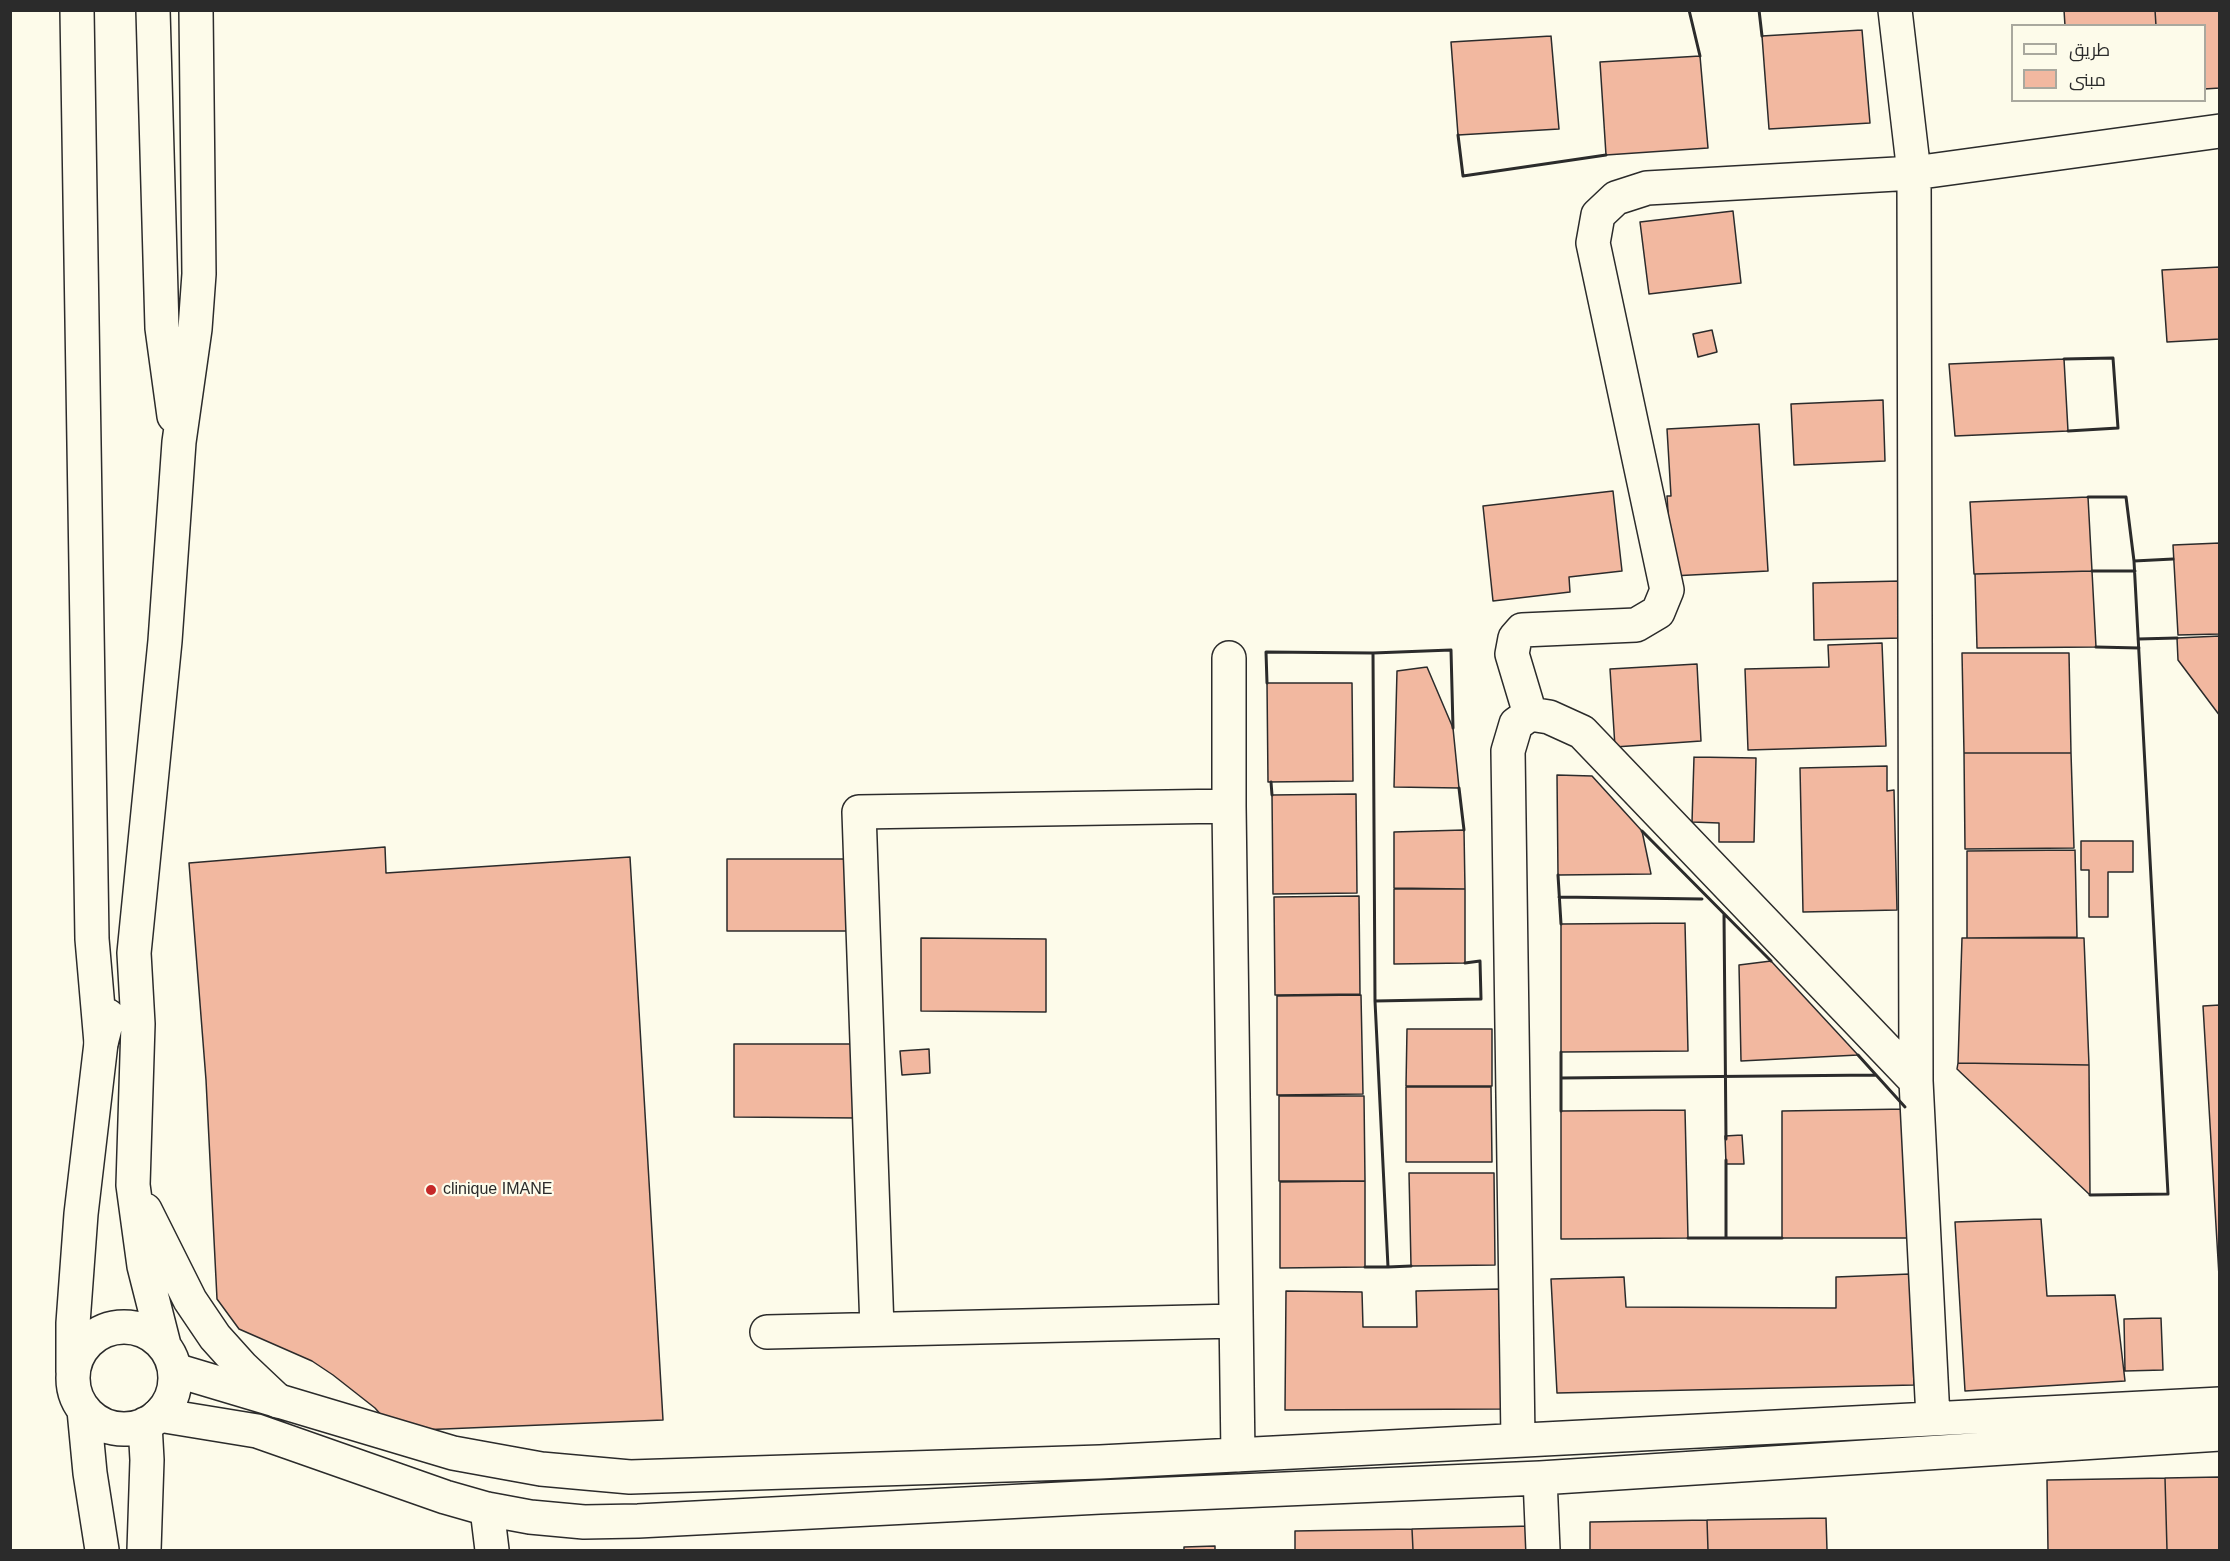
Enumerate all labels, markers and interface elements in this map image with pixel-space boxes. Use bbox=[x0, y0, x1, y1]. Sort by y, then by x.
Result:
legend bbox=[2011, 24, 2206, 102]
text: طريق bbox=[2069, 40, 2110, 60]
text: مبنى bbox=[2069, 70, 2106, 90]
place label: clinique IMANE bbox=[443, 1180, 552, 1200]
marker: clinique IMANE bbox=[424, 1183, 438, 1197]

